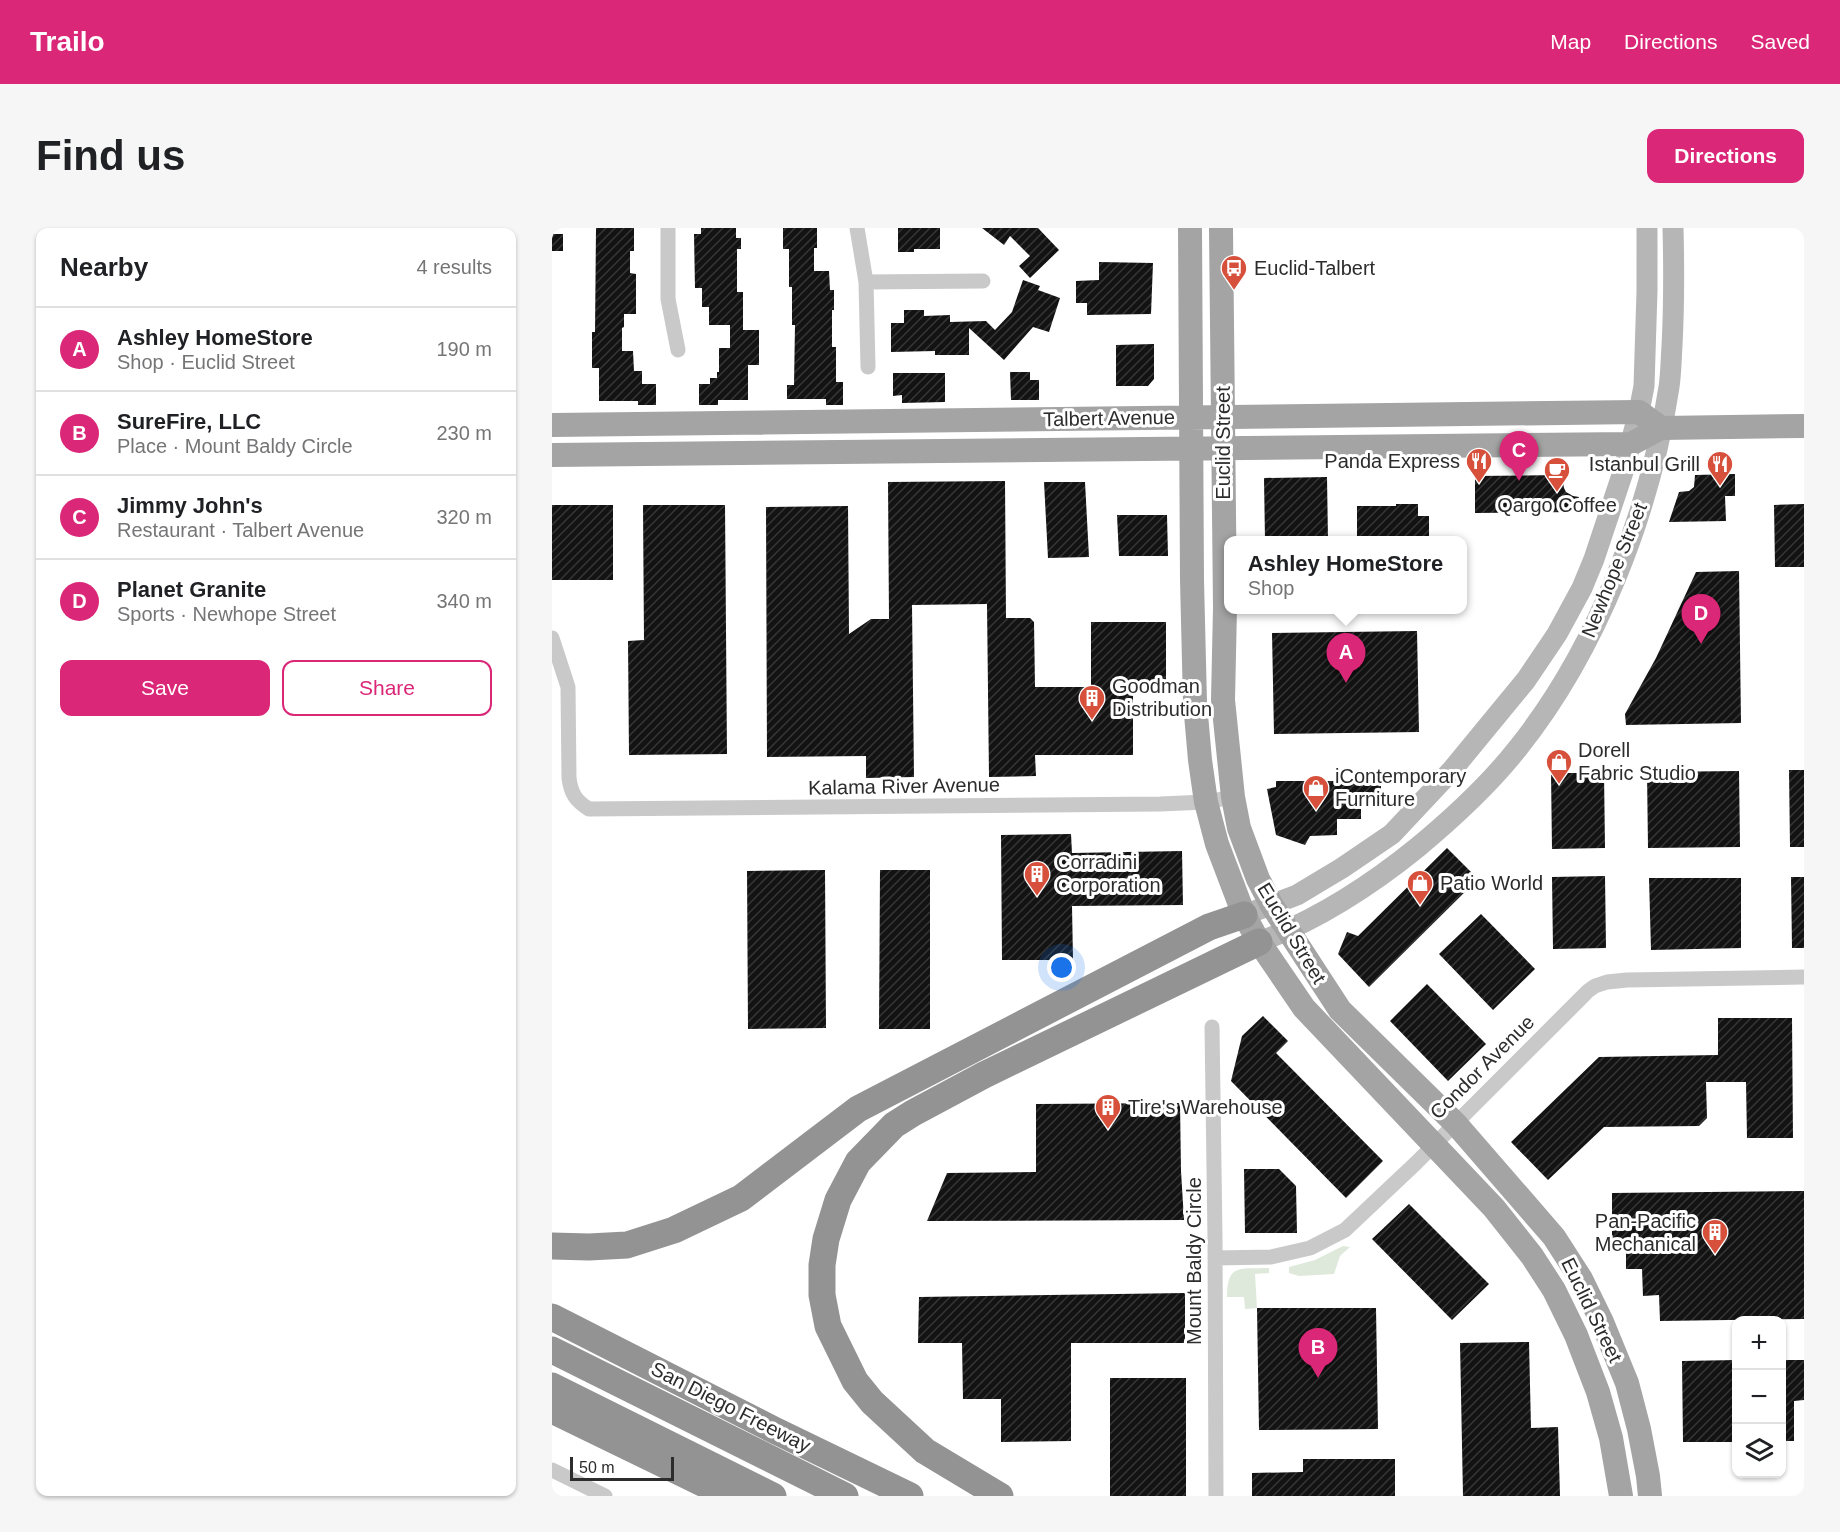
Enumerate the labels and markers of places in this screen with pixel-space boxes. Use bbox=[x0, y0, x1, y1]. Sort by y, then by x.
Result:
bus stop icon: Euclid-Talbert bbox=[1219, 253, 1249, 291]
place label: Euclid-Talbert bbox=[1254, 257, 1376, 279]
pin: C bbox=[1500, 432, 1538, 481]
restaurant icon: Panda Express bbox=[1464, 446, 1494, 484]
restaurant icon: Istanbul Grill bbox=[1705, 449, 1735, 487]
place label: Panda Express bbox=[1324, 450, 1460, 472]
place label: Istanbul Grill bbox=[1589, 453, 1700, 475]
cafe icon: Qargo Coffee bbox=[1542, 455, 1572, 493]
place label: Qargo Coffee bbox=[1497, 494, 1617, 516]
pin: D bbox=[1682, 594, 1720, 644]
pin: A bbox=[1326, 634, 1366, 683]
place label: Goodman Distribution bbox=[1112, 675, 1212, 720]
building icon: Goodman Distribution bbox=[1077, 683, 1107, 721]
place label: Dorell Fabric Studio bbox=[1578, 739, 1696, 784]
shop icon: Dorell Fabric Studio bbox=[1544, 747, 1574, 785]
place label: iContemporary Furniture bbox=[1335, 765, 1466, 810]
shop icon: iContemporary Furniture bbox=[1301, 773, 1331, 811]
place label: Corradini Corporation bbox=[1056, 851, 1161, 896]
building icon: Corradini Corporation bbox=[1022, 859, 1052, 897]
shop icon: Patio World bbox=[1405, 868, 1435, 906]
place label: Patio World bbox=[1440, 872, 1543, 894]
building icon: Tire's Warehouse bbox=[1093, 1092, 1123, 1130]
place label: Tire's Warehouse bbox=[1128, 1096, 1283, 1118]
place label: Pan-Pacific Mechanical bbox=[1595, 1210, 1696, 1255]
building icon: Pan-Pacific Mechanical bbox=[1700, 1217, 1730, 1255]
pin: B bbox=[1298, 1328, 1338, 1378]

